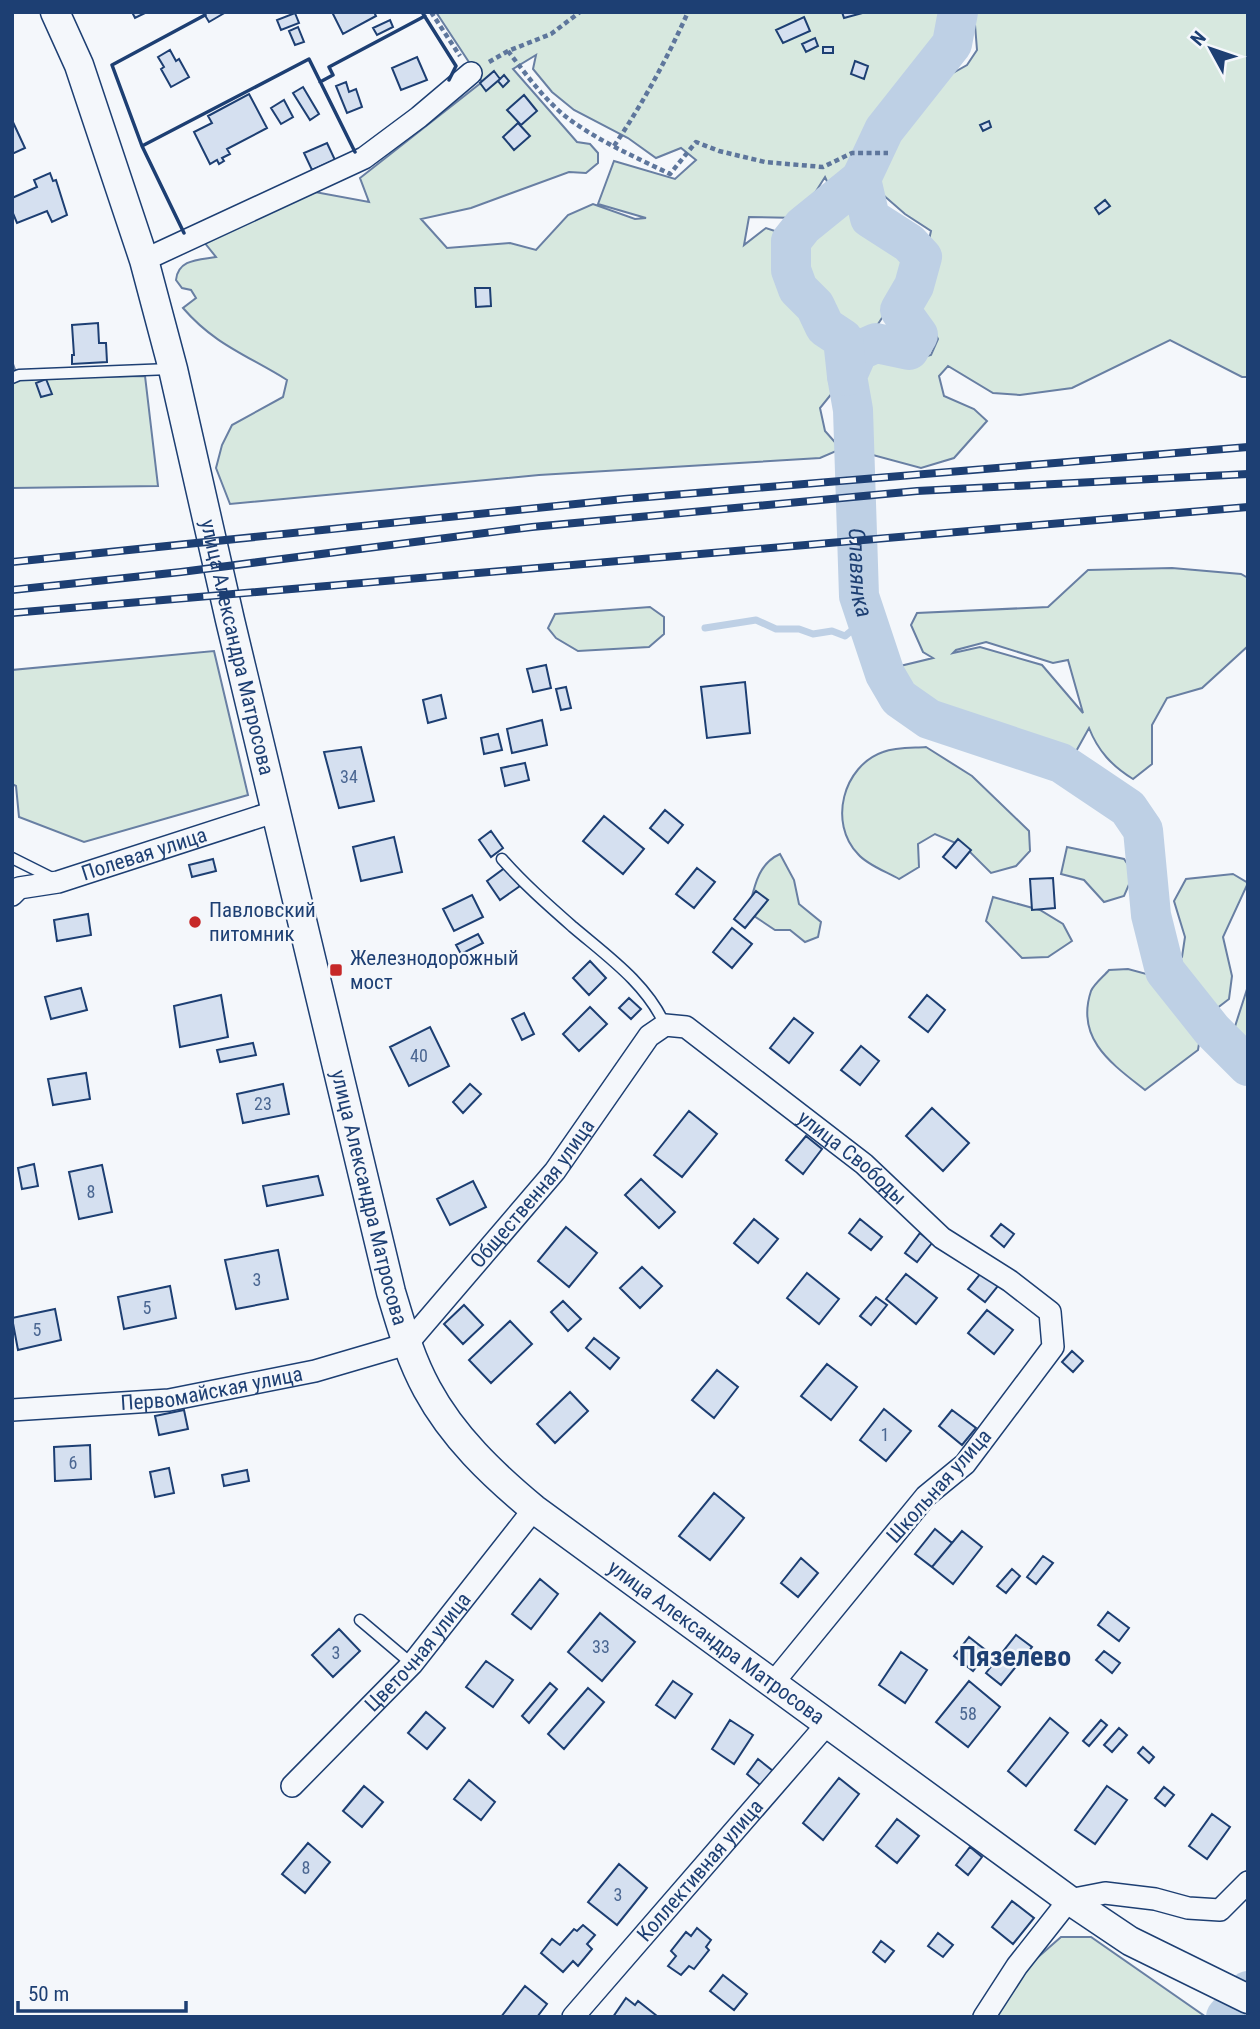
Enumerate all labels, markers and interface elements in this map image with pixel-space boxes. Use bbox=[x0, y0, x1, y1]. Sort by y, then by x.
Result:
north arrow bbox=[1176, 14, 1246, 84]
text: N bbox=[1186, 27, 1211, 50]
street label: улица Александра Матросова bbox=[196, 517, 279, 777]
water label: Славянка bbox=[843, 528, 878, 621]
house number: 34 bbox=[340, 766, 358, 787]
street label: Полевая улица bbox=[78, 823, 210, 886]
place label: Павловский питомник bbox=[209, 898, 316, 946]
marker: Павловский питомник bbox=[187, 914, 203, 930]
place label: Железнодорожный мост bbox=[350, 946, 519, 994]
marker: Железнодорожный мост bbox=[328, 962, 344, 978]
house number: 40 bbox=[410, 1045, 428, 1066]
street label: улица Александра Матросова bbox=[326, 1068, 412, 1328]
house number: 23 bbox=[254, 1093, 272, 1114]
street label: улица Свободы bbox=[793, 1105, 911, 1210]
street label: Общественная улица bbox=[465, 1115, 599, 1273]
house number: 8 bbox=[87, 1181, 95, 1202]
house number: 3 bbox=[253, 1269, 261, 1290]
house number: 5 bbox=[143, 1297, 152, 1318]
house number: 5 bbox=[33, 1319, 42, 1340]
street label: Первомайская улица bbox=[120, 1362, 305, 1415]
house number: 1 bbox=[881, 1424, 889, 1445]
street label: Школьная улица bbox=[882, 1424, 996, 1548]
house number: 6 bbox=[69, 1452, 77, 1473]
street label: улица Александра Матросова bbox=[603, 1555, 829, 1729]
street label: Цветочная улица bbox=[360, 1588, 476, 1717]
house number: 33 bbox=[592, 1636, 610, 1657]
district label: Пязелево bbox=[959, 1640, 1071, 1673]
house number: 3 bbox=[332, 1642, 340, 1663]
house number: 58 bbox=[959, 1703, 977, 1724]
street label: Коллективная улица bbox=[632, 1795, 768, 1946]
house number: 8 bbox=[302, 1857, 310, 1878]
house number: 3 bbox=[614, 1884, 622, 1905]
scale bar bbox=[18, 1969, 186, 2013]
text: 50 m bbox=[28, 1982, 69, 2006]

